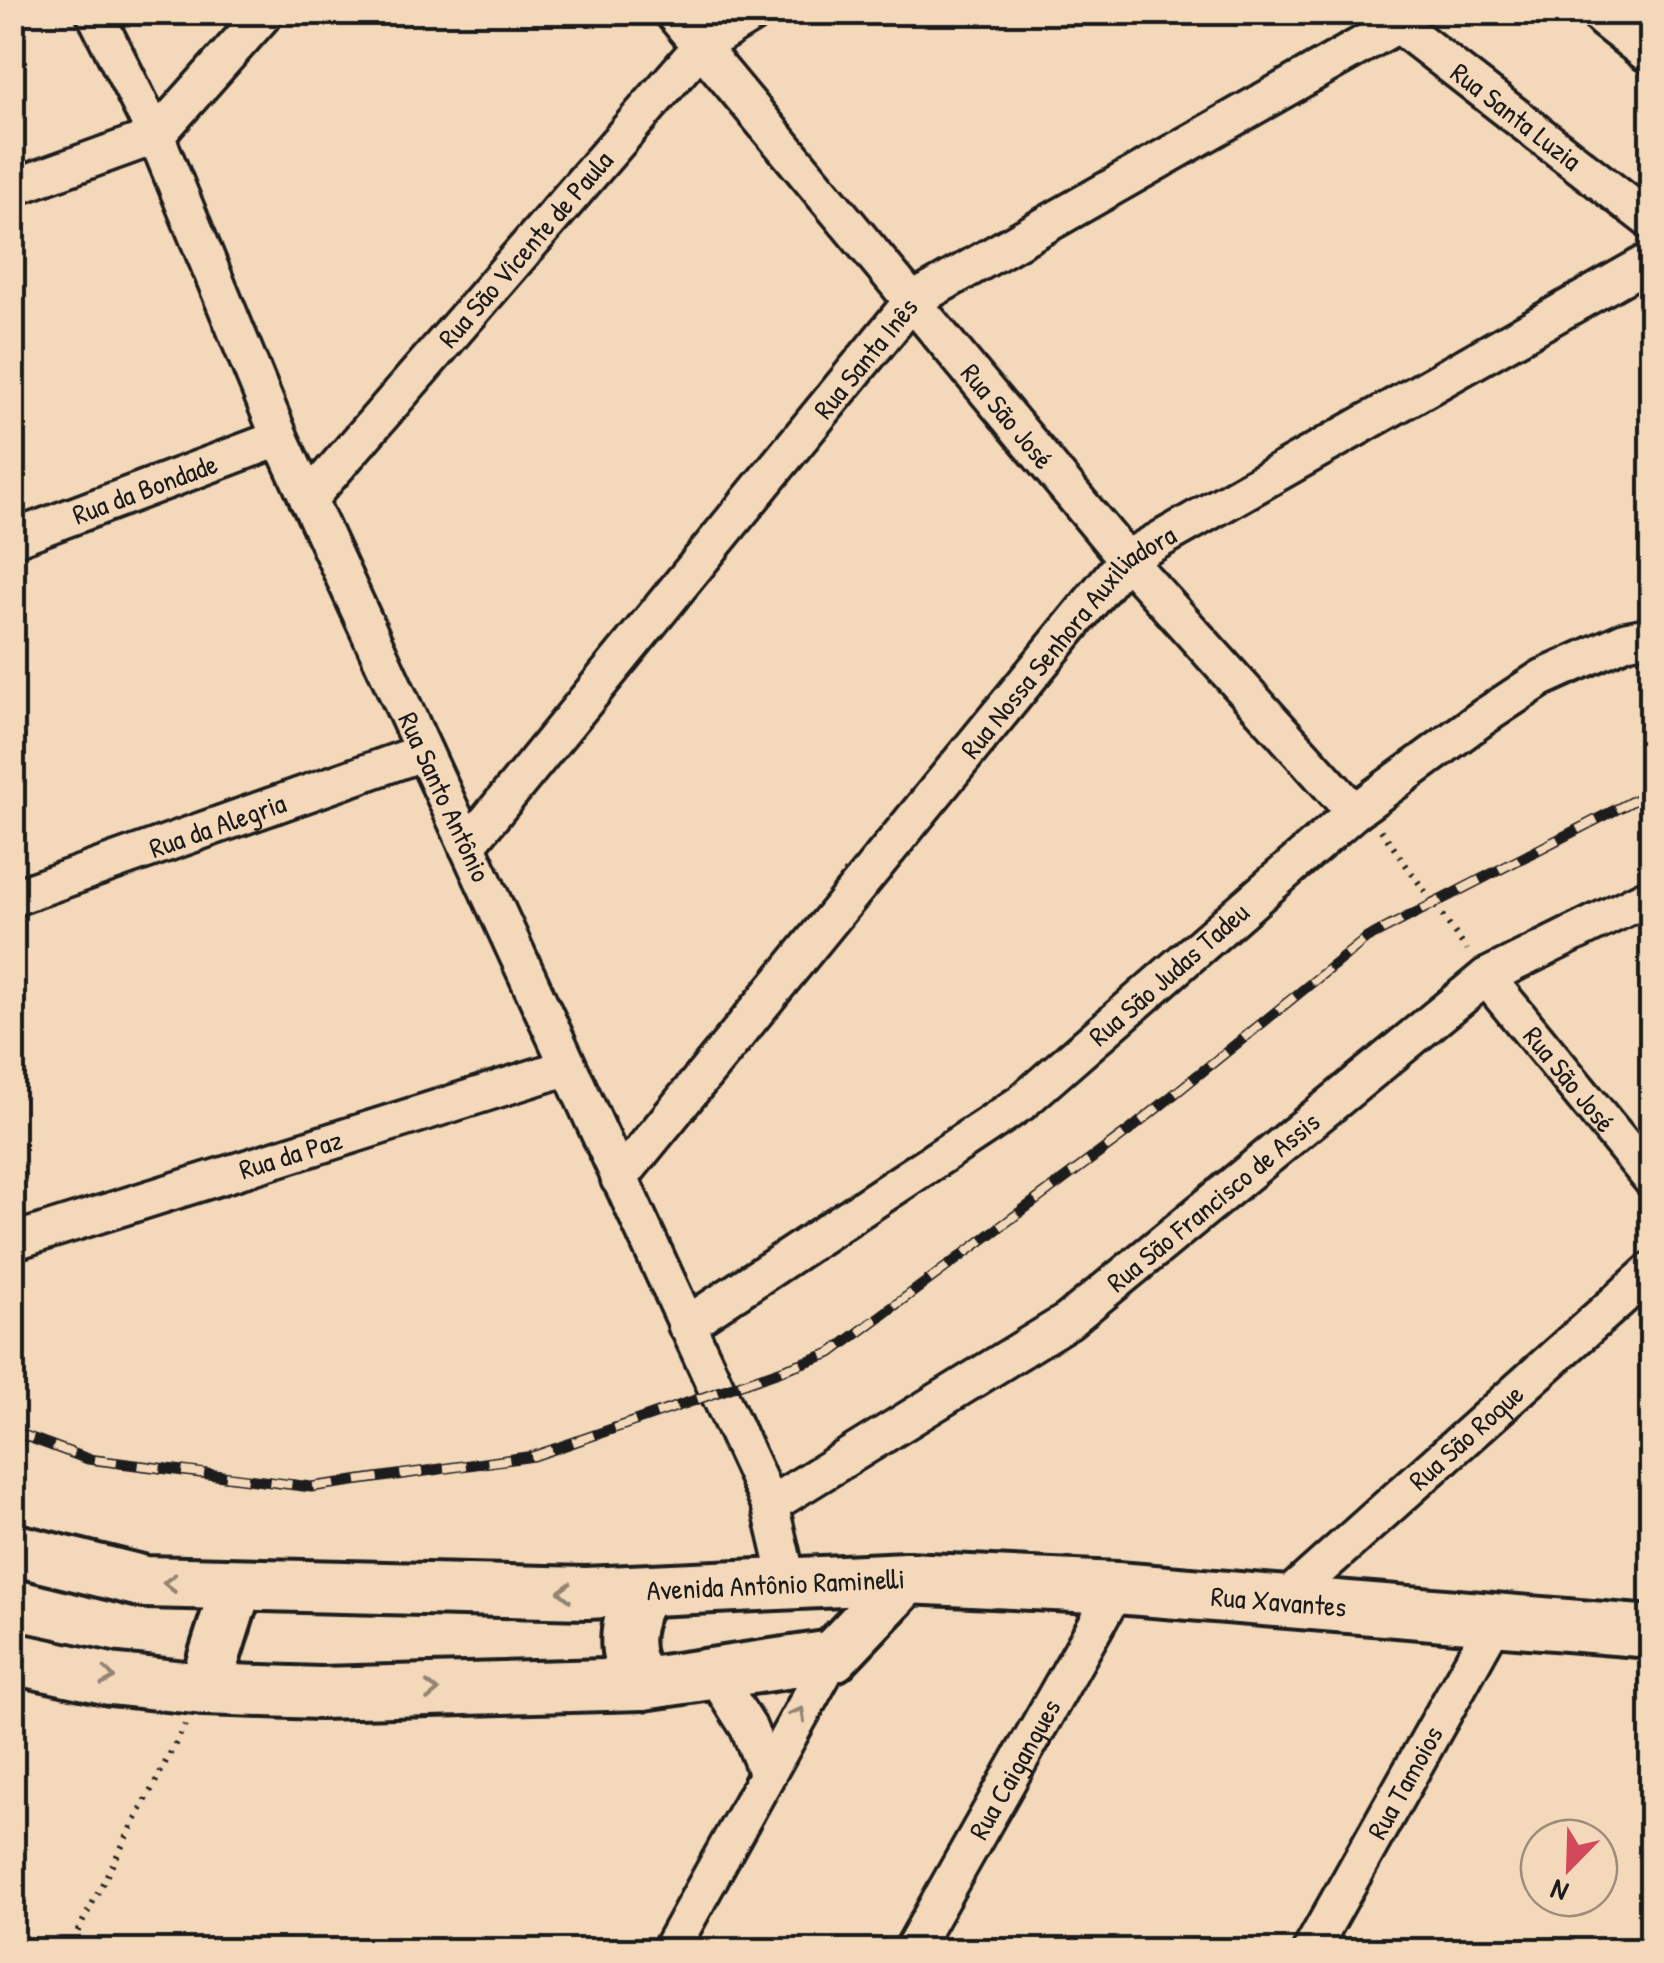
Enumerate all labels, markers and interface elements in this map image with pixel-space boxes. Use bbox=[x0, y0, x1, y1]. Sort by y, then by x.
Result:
street label: Rua Santa Luzia bbox=[1443, 54, 1589, 179]
street label: Rua São Vicente de Paula bbox=[429, 142, 621, 356]
street label: Rua Santa Inês bbox=[805, 289, 926, 427]
street label: Rua São José bbox=[952, 355, 1062, 477]
street label: Rua da Bondade bbox=[67, 444, 223, 533]
street label: Rua Nossa Senhora Auxiliadora bbox=[952, 516, 1183, 766]
street label: Rua Santo Antônio bbox=[389, 706, 500, 888]
street label: Rua da Alegria bbox=[144, 783, 291, 867]
street label: Rua São Judas Tadeu bbox=[1080, 893, 1257, 1054]
street label: Rua São José bbox=[1515, 1018, 1624, 1140]
street label: Rua São Francisco de Assis bbox=[1098, 1103, 1327, 1301]
street label: Rua da Paz bbox=[234, 1120, 347, 1188]
street label: Rua São Roque bbox=[1400, 1375, 1532, 1499]
street label: Avenida Antônio Raminelli bbox=[646, 1559, 906, 1609]
one-way arrow bbox=[162, 1572, 178, 1594]
street label: Rua Xavantes bbox=[1210, 1577, 1348, 1626]
one-way arrow bbox=[557, 1582, 573, 1603]
one-way arrow bbox=[100, 1666, 116, 1687]
one-way arrow bbox=[426, 1680, 441, 1702]
street label: Rua Caigangues bbox=[960, 1692, 1069, 1846]
one-way arrow bbox=[787, 1707, 807, 1725]
street label: Rua Tamoios bbox=[1358, 1719, 1452, 1846]
north arrow bbox=[1519, 1818, 1619, 1918]
text: N bbox=[1545, 1871, 1574, 1911]

